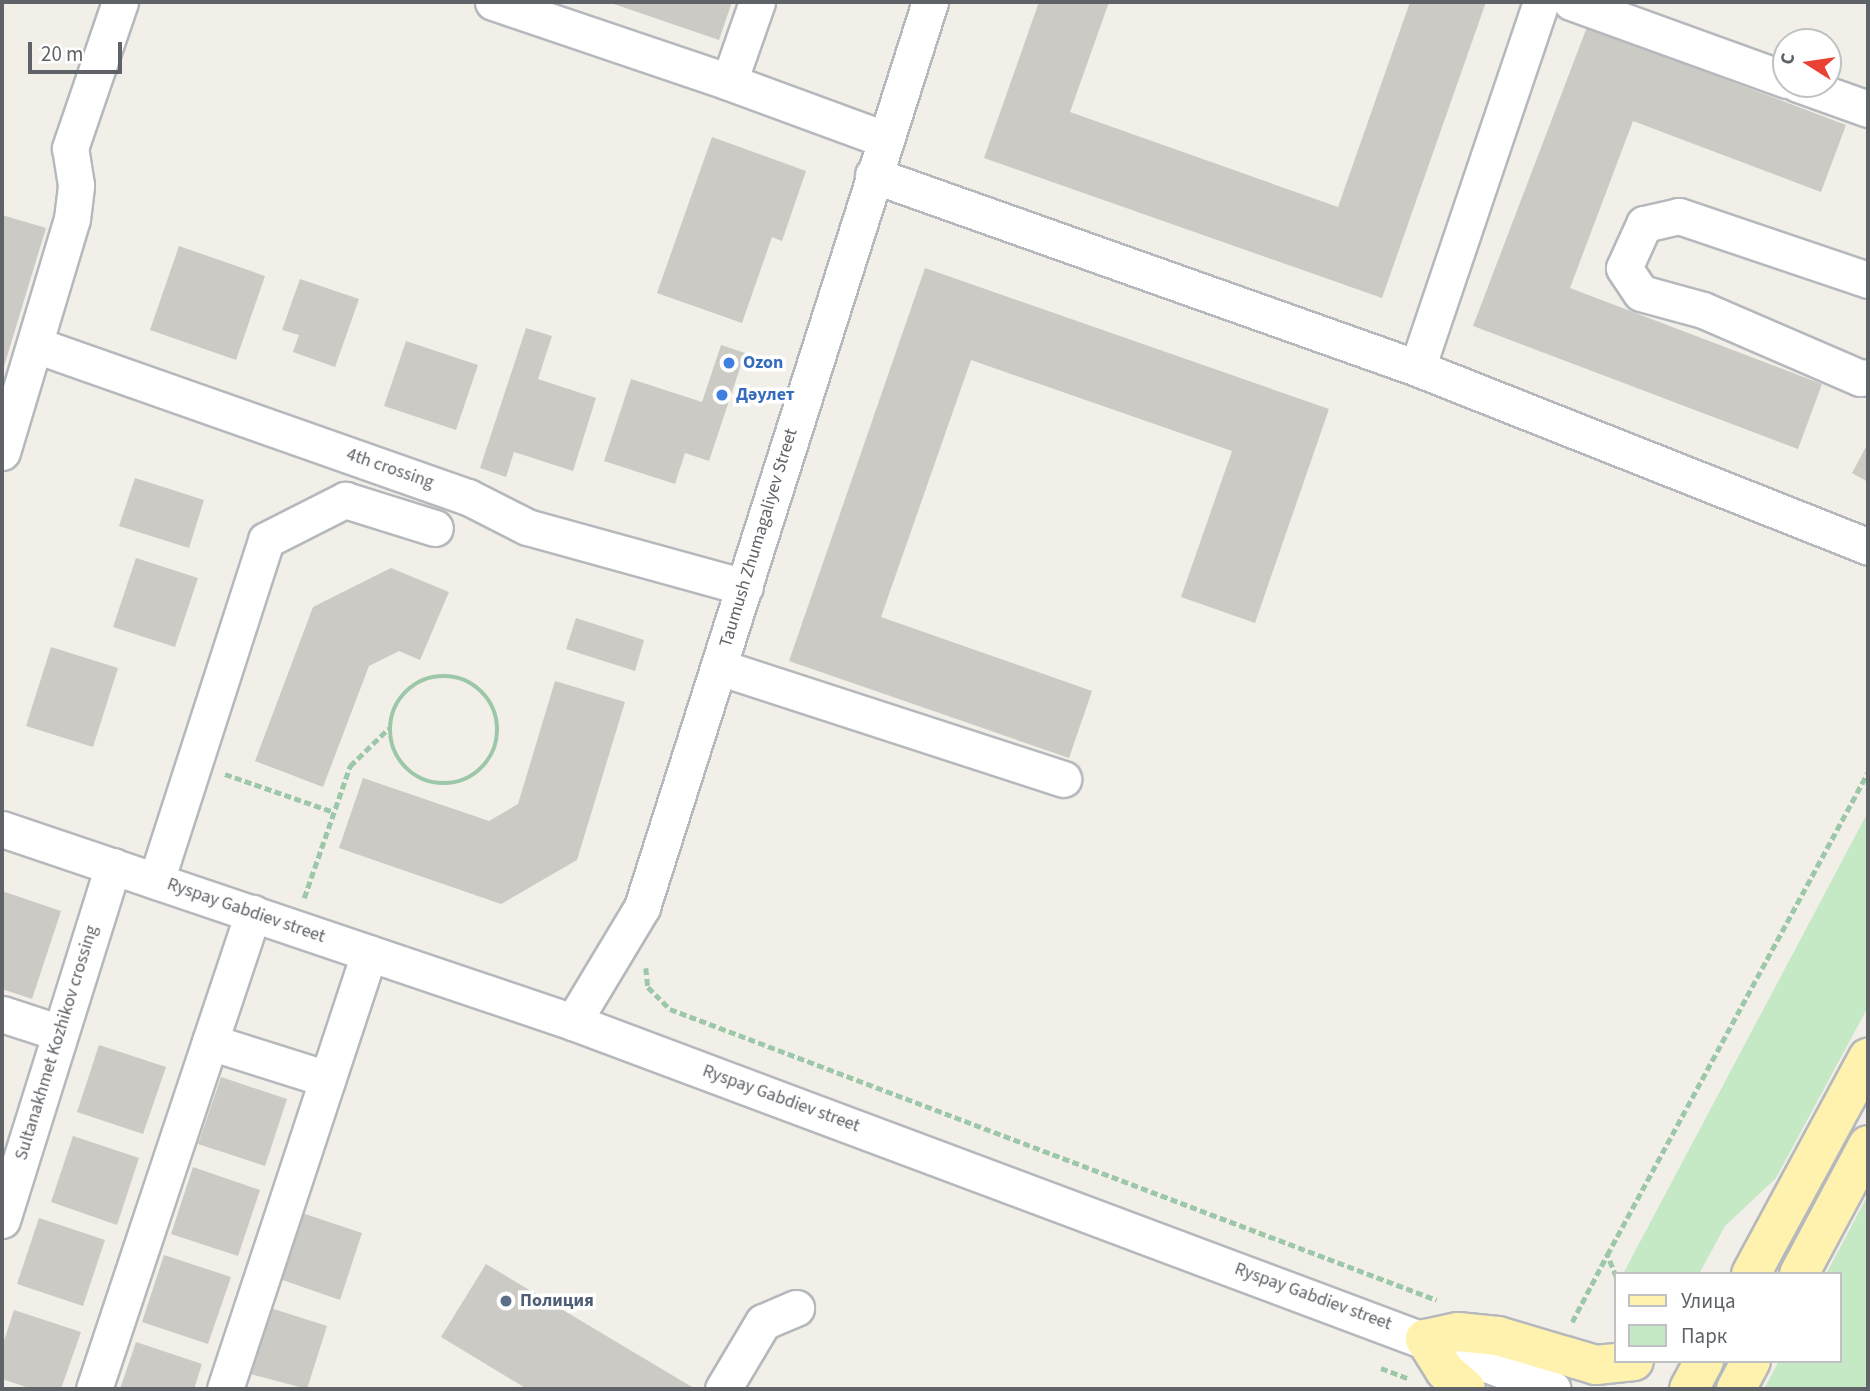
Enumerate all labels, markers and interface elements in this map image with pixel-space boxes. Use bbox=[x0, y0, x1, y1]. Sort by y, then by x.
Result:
scale bar bbox=[32, 28, 126, 72]
north arrow bbox=[1772, 28, 1842, 98]
text: 20 m bbox=[41, 39, 83, 69]
text: С bbox=[1774, 51, 1802, 67]
place label: Ozon bbox=[743, 352, 783, 374]
marker: Ozon bbox=[721, 355, 737, 371]
place label: Дәулет bbox=[736, 384, 795, 406]
marker: Дәулет bbox=[714, 387, 730, 403]
street label: Taumush Zhumagaliyev Street bbox=[715, 426, 803, 650]
street label: 4th crossing bbox=[344, 444, 436, 494]
street label: Ryspay Gabdiev street bbox=[164, 874, 328, 948]
street label: Sultanakhmet Kozhikov crossing bbox=[11, 923, 103, 1163]
street label: Ryspay Gabdiev street bbox=[699, 1061, 863, 1137]
street label: Ryspay Gabdiev street bbox=[1231, 1259, 1395, 1335]
legend bbox=[1615, 1272, 1842, 1363]
text: Улица bbox=[1681, 1286, 1736, 1316]
place label: Полиция bbox=[520, 1290, 594, 1312]
marker: Полиция bbox=[498, 1293, 514, 1309]
text: Парк bbox=[1681, 1321, 1727, 1351]

